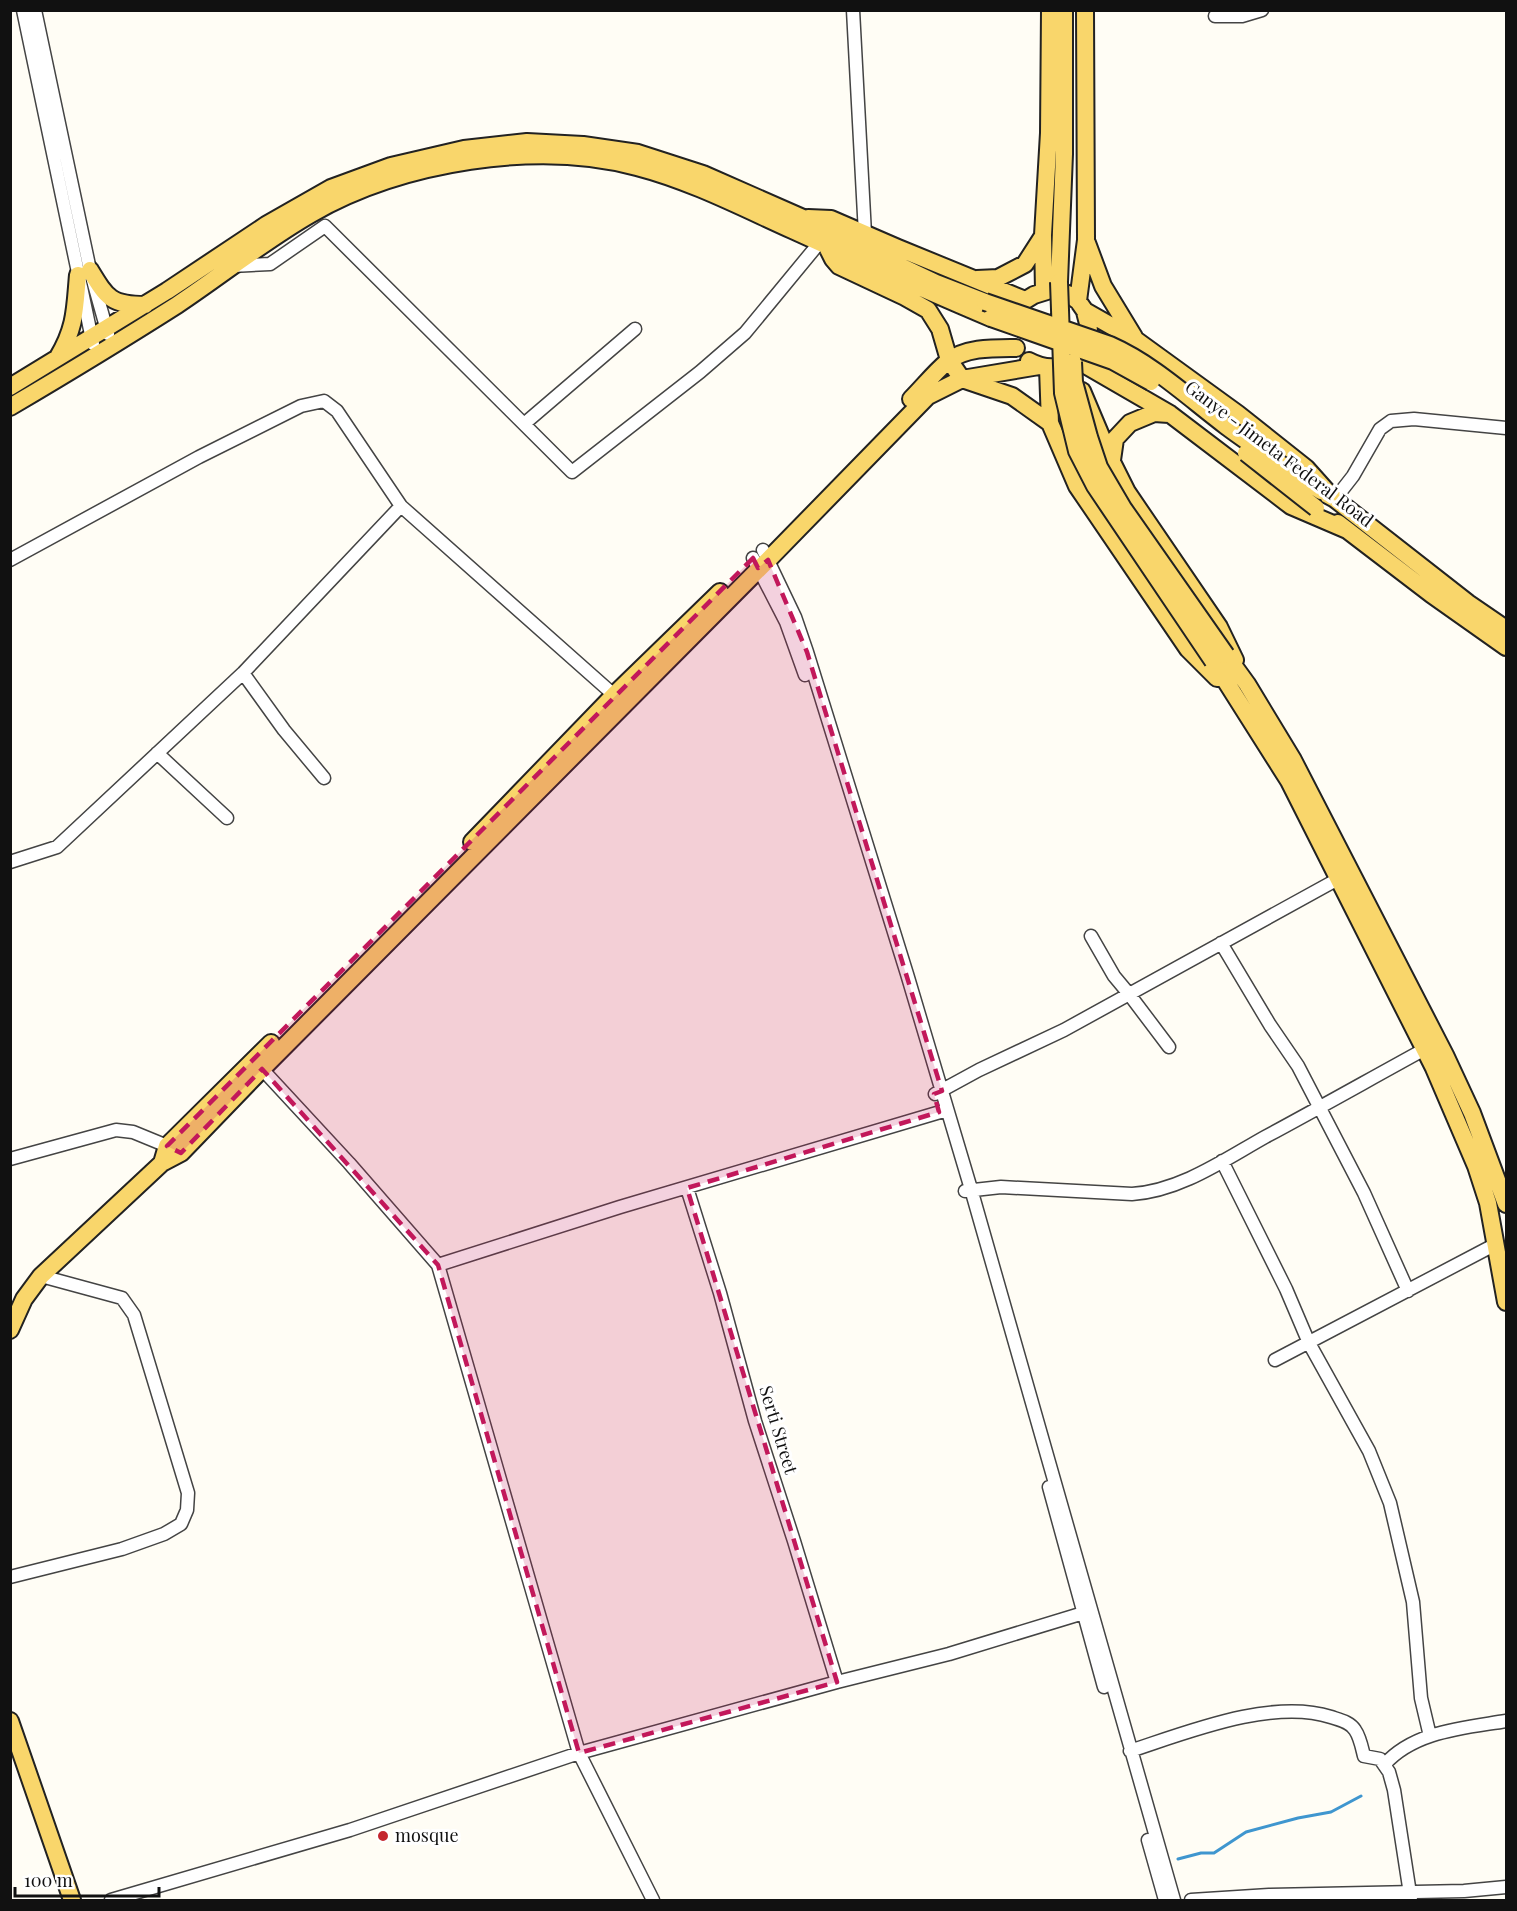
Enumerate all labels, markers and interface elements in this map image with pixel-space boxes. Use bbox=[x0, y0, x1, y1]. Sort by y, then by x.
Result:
street label: Ganye - Jimeta Federal Road bbox=[1181, 374, 1379, 532]
street label: Serti Street bbox=[754, 1383, 804, 1477]
place label: mosque bbox=[395, 1823, 459, 1847]
marker: mosque bbox=[376, 1829, 390, 1843]
scale bar bbox=[15, 1860, 159, 1898]
text: 100 m bbox=[24, 1868, 73, 1892]

